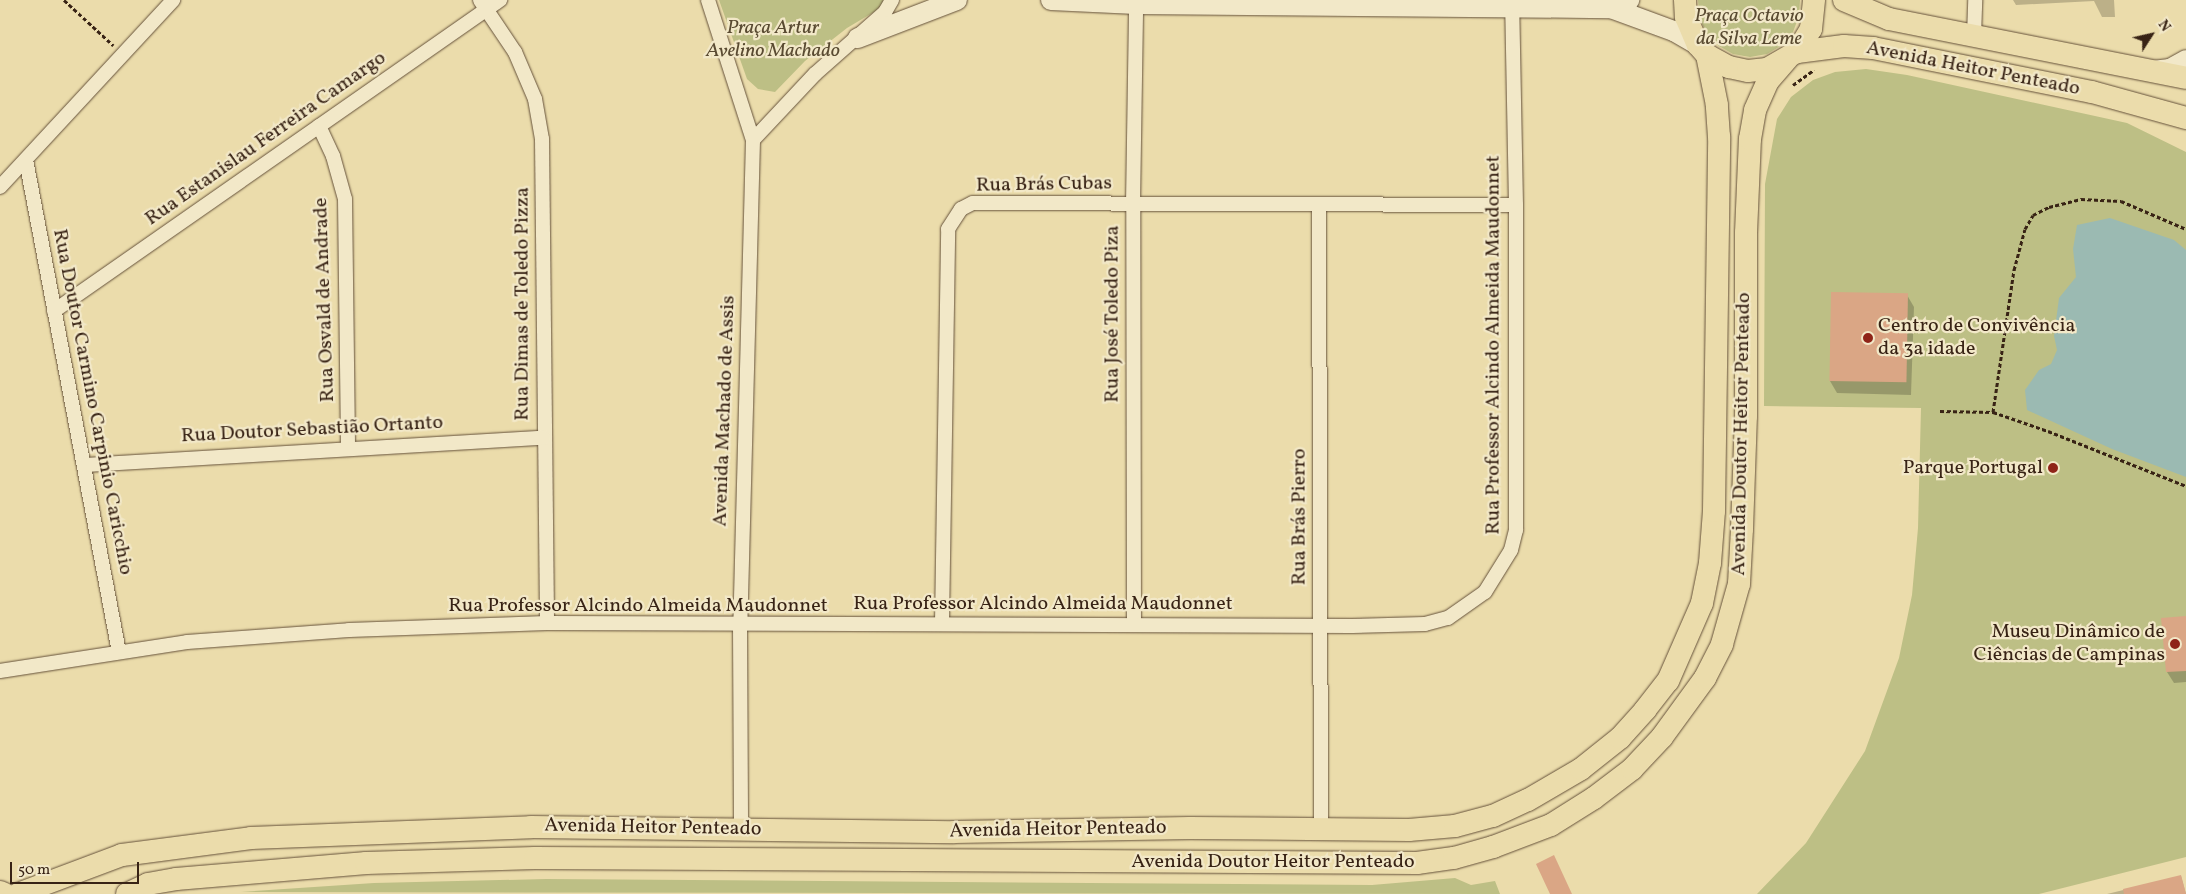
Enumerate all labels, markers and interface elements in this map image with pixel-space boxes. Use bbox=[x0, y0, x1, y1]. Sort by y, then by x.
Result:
park label: Praça Octavio da Silva Leme bbox=[1694, 5, 1804, 52]
north arrow bbox=[2126, 10, 2176, 60]
park label: Praça Artur Avelino Machado bbox=[706, 16, 840, 63]
text: N bbox=[2153, 16, 2174, 36]
street label: Avenida Heitor Penteado bbox=[1864, 37, 2082, 101]
street label: Rua Estanislau Ferreira Camargo bbox=[141, 46, 391, 232]
street label: Rua Professor Alcindo Almeida Maudonnet bbox=[1482, 155, 1506, 535]
street label: Rua Brás Cubas bbox=[976, 172, 1112, 198]
street label: Rua Dimas de Toledo Pizza bbox=[511, 187, 535, 421]
street label: Rua Osvald de Andrade bbox=[309, 197, 341, 403]
street label: Rua José Toledo Piza bbox=[1101, 225, 1125, 403]
street label: Rua Doutor Carmino Carpinio Caricchio bbox=[47, 227, 137, 577]
street label: Avenida Doutor Heitor Penteado bbox=[1728, 292, 1756, 576]
street label: Avenida Machado de Assis bbox=[709, 295, 741, 527]
place label: Centro de Convivência da 3a idade bbox=[1878, 314, 2075, 361]
marker: Centro de Convivência da 3a idade bbox=[1862, 332, 1874, 344]
street label: Rua Doutor Sebastião Ortanto bbox=[180, 411, 444, 449]
street label: Rua Brás Pierro bbox=[1288, 449, 1312, 585]
place label: Parque Portugal bbox=[1903, 456, 2043, 480]
marker: Parque Portugal bbox=[2047, 462, 2059, 474]
street label: Rua Professor Alcindo Almeida Maudonnet bbox=[853, 592, 1233, 616]
street label: Rua Professor Alcindo Almeida Maudonnet bbox=[448, 594, 828, 618]
place label: Museu Dinâmico de Ciências de Campinas bbox=[1974, 621, 2165, 668]
marker: Museu Dinâmico de Ciências de Campinas bbox=[2169, 638, 2181, 650]
street label: Avenida Heitor Penteado bbox=[544, 814, 762, 842]
street label: Avenida Heitor Penteado bbox=[949, 816, 1167, 844]
street label: Avenida Doutor Heitor Penteado bbox=[1131, 850, 1415, 874]
scale bar bbox=[12, 852, 141, 884]
text: 50 m bbox=[18, 860, 50, 881]

